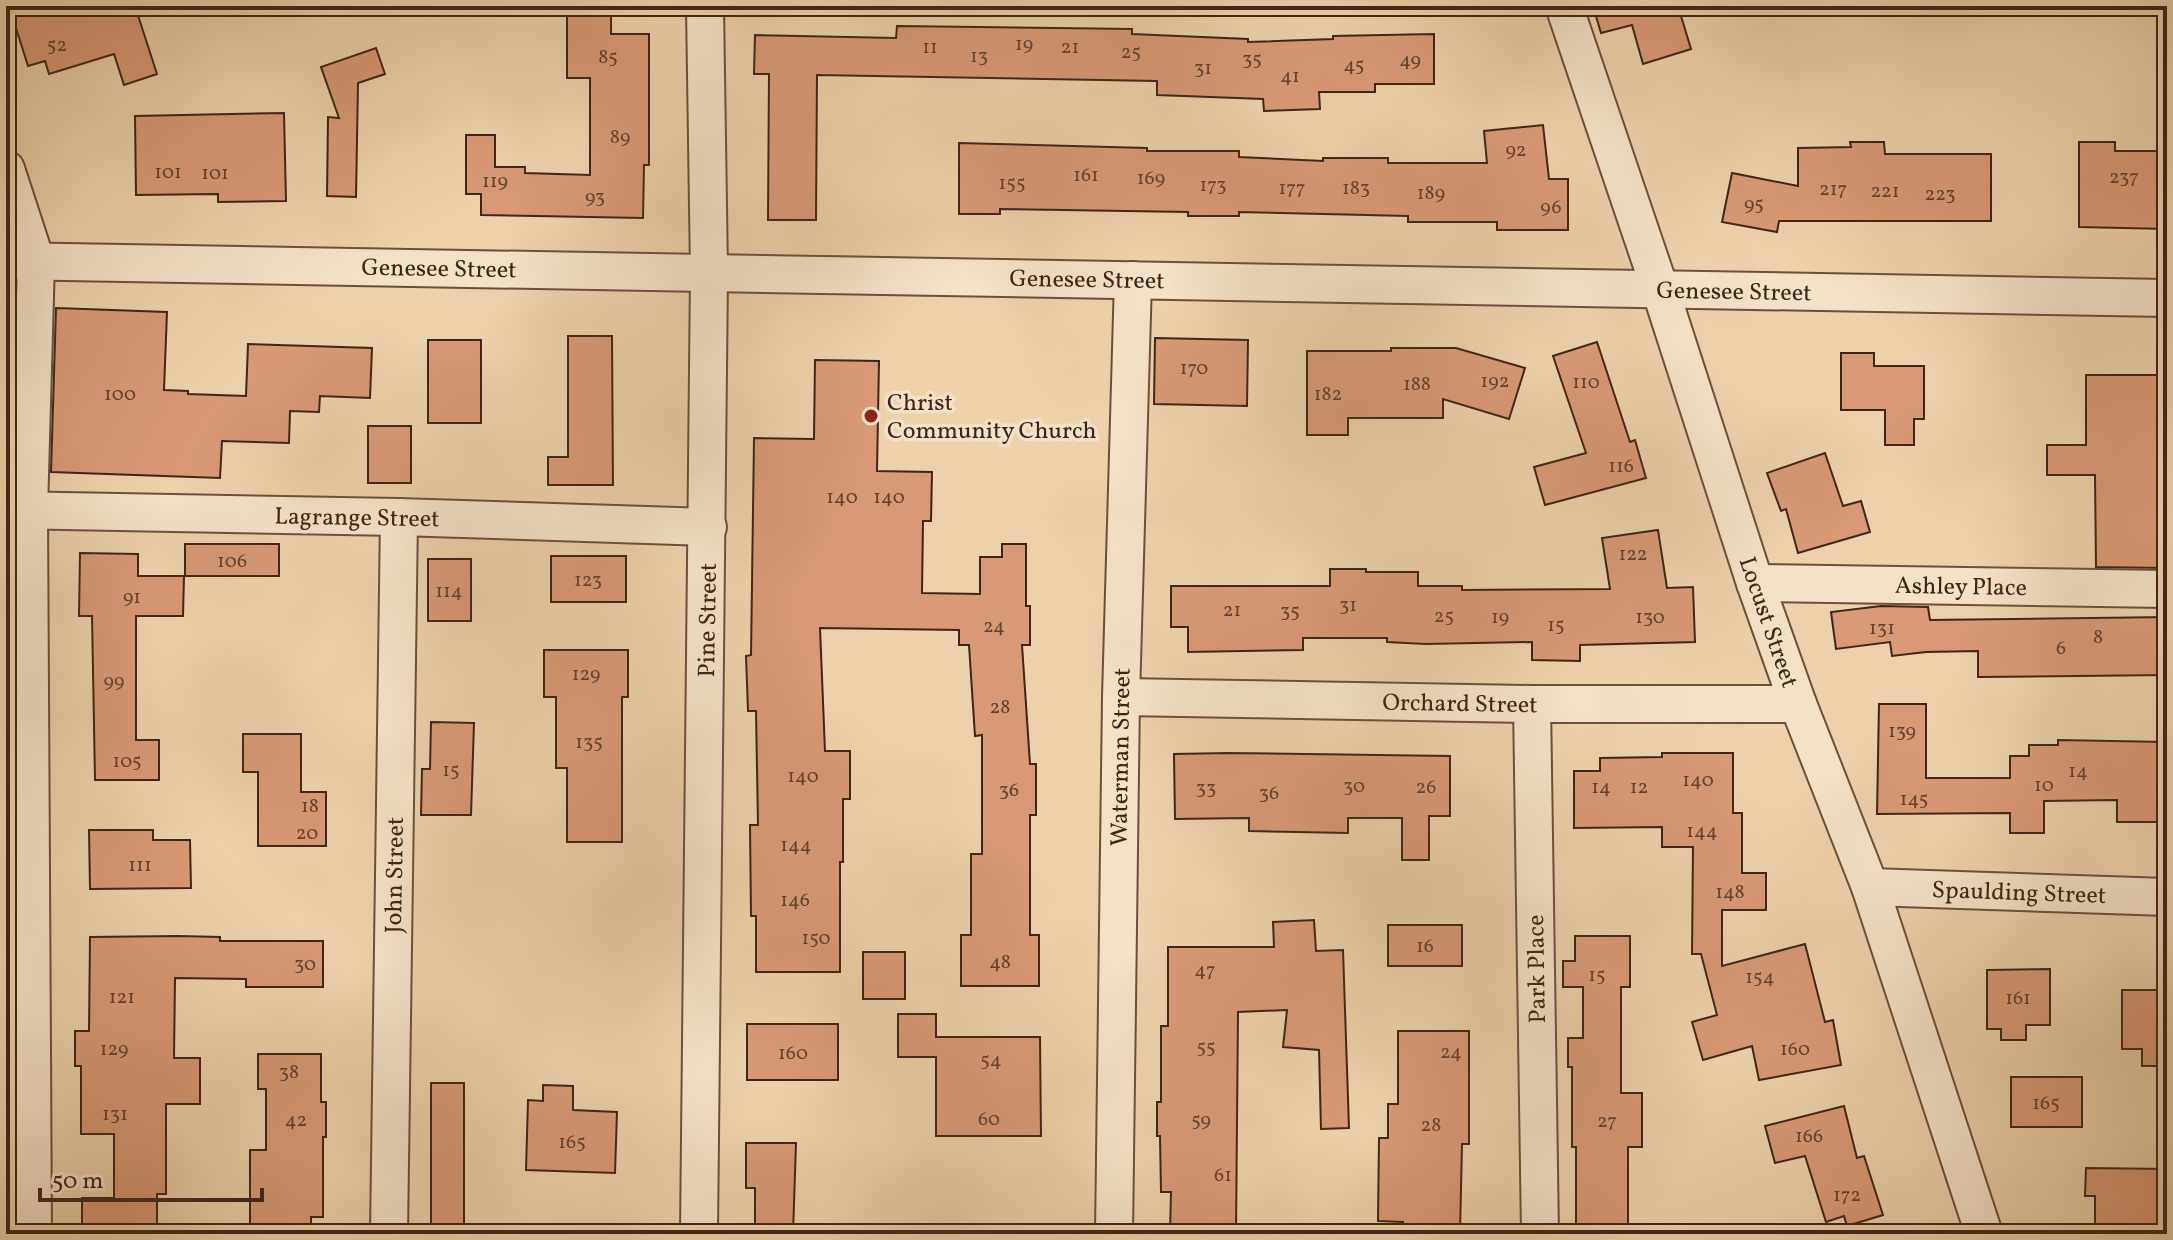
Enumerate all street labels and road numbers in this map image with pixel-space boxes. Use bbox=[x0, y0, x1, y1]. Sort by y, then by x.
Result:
street label: Genesee Street bbox=[361, 252, 517, 288]
street label: Genesee Street bbox=[1009, 263, 1165, 299]
street label: Genesee Street bbox=[1656, 275, 1812, 311]
street label: Lagrange Street bbox=[274, 501, 440, 537]
street label: Locust Street bbox=[1729, 552, 1805, 693]
street label: Pine Street bbox=[691, 562, 727, 678]
street label: Ashley Place bbox=[1895, 570, 2027, 606]
street label: Waterman Street bbox=[1103, 667, 1141, 847]
street label: Orchard Street bbox=[1382, 687, 1538, 723]
street label: John Street bbox=[378, 816, 414, 934]
street label: Spaulding Street bbox=[1931, 874, 2107, 914]
street label: Park Place bbox=[1520, 914, 1556, 1024]

